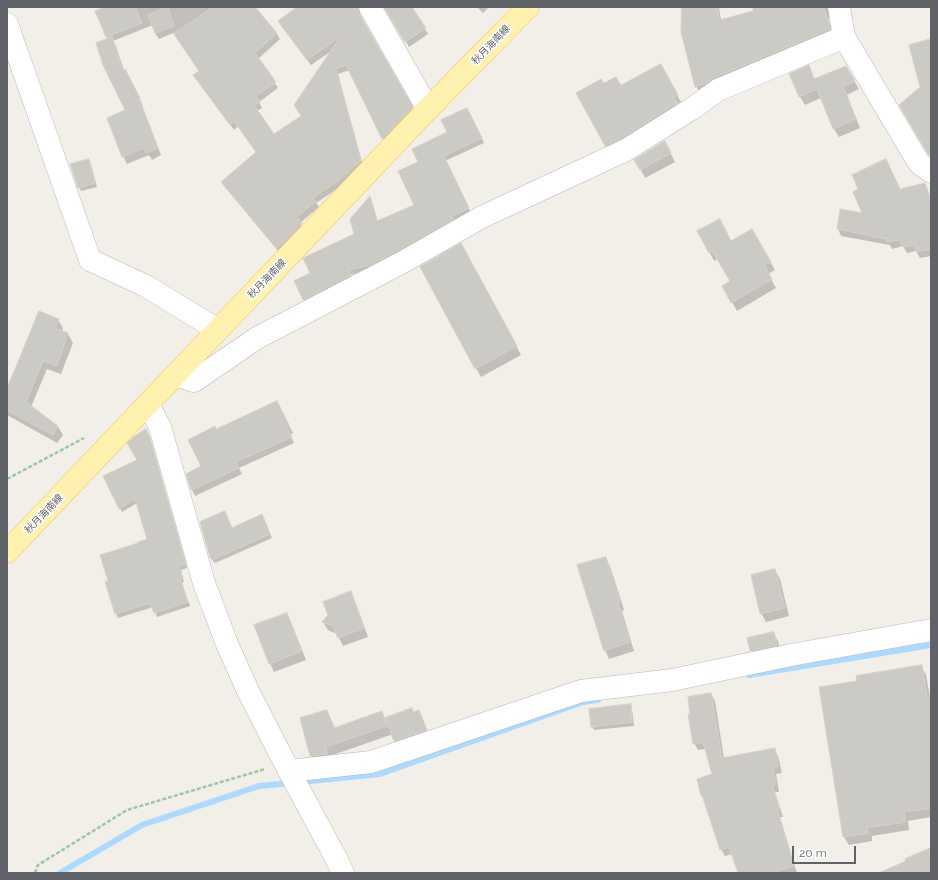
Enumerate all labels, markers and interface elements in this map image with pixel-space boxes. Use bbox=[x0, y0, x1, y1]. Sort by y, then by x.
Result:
street label: 秋月海南線 bbox=[469, 23, 513, 67]
street label: 秋月海南線 bbox=[245, 257, 289, 301]
street label: 秋月海南線 bbox=[22, 492, 66, 536]
scale bar bbox=[794, 838, 858, 864]
text: 20 m bbox=[799, 846, 827, 860]

